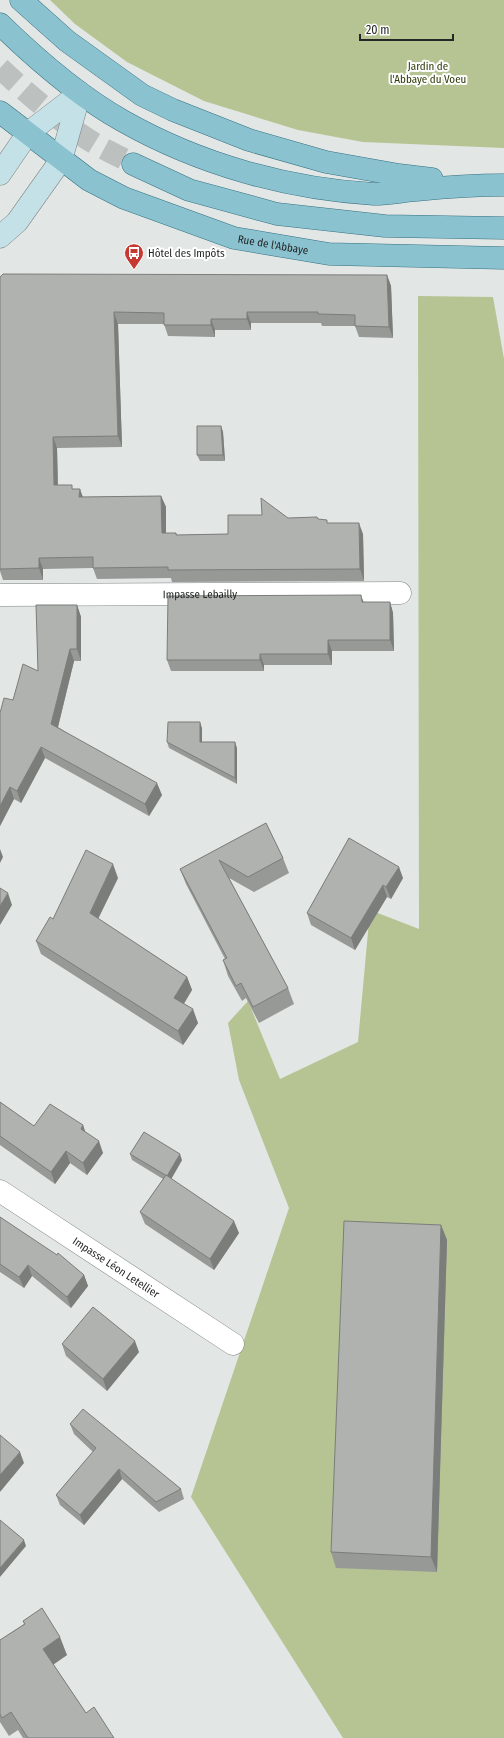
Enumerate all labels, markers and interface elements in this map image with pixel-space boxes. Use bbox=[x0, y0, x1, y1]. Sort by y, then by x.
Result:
scale bar bbox=[360, 16, 453, 42]
text: 20 m bbox=[366, 23, 390, 37]
park label: Jardin de l'Abbaye du Voeu bbox=[390, 60, 466, 86]
street label: Rue de l'Abbaye bbox=[237, 233, 309, 257]
bus stop icon: Hôtel des Impôts bbox=[123, 242, 145, 270]
place label: Hôtel des Impôts bbox=[148, 247, 225, 260]
street label: Impasse Lebailly bbox=[163, 588, 237, 601]
street label: Impasse Léon Letellier bbox=[70, 1235, 162, 1301]

